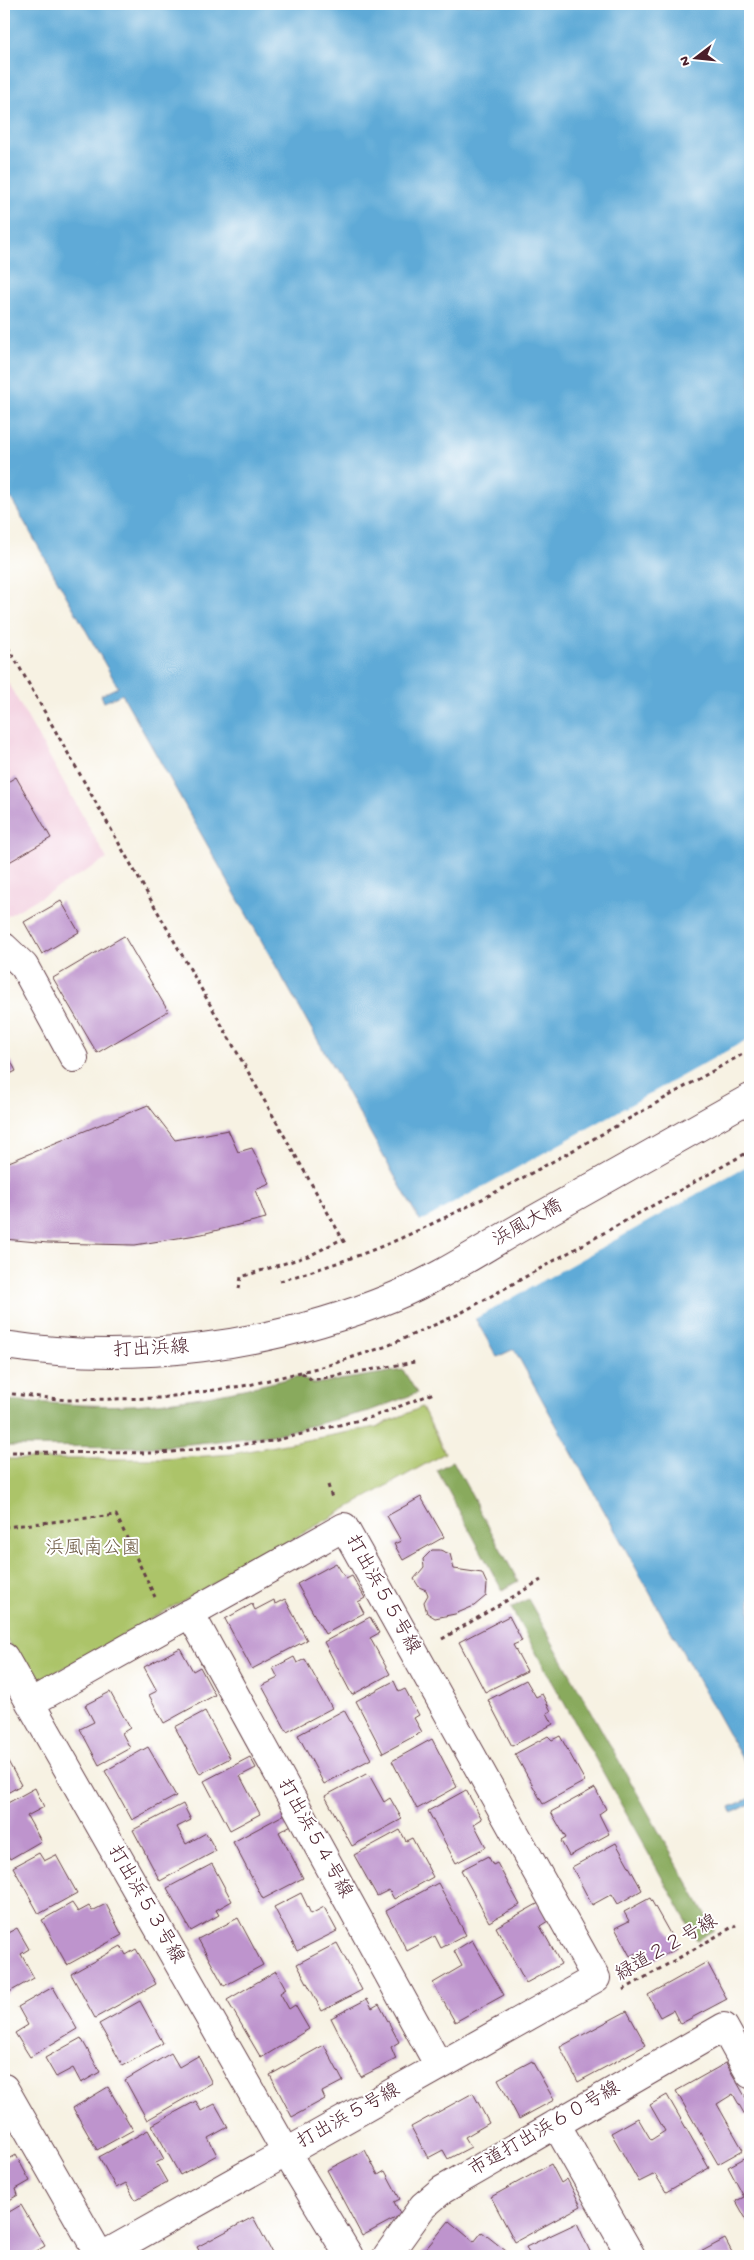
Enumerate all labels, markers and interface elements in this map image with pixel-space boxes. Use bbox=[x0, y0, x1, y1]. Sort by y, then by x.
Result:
north arrow bbox=[672, 32, 722, 82]
text: N bbox=[676, 54, 695, 68]
street label: 浜風大橋 bbox=[489, 1196, 567, 1252]
street label: 打出浜線 bbox=[112, 1336, 190, 1363]
street label: 打出浜５５号線 bbox=[340, 1531, 425, 1659]
park label: 浜風南公園 bbox=[45, 1537, 141, 1561]
street label: 打出浜５４号線 bbox=[272, 1775, 357, 1903]
street label: 打出浜５３号線 bbox=[102, 1841, 189, 1968]
street label: 緑道２２号線 bbox=[611, 1910, 722, 1987]
street label: 市道打出浜６０号線 bbox=[465, 2076, 625, 2183]
street label: 打出浜５号線 bbox=[293, 2078, 404, 2155]

